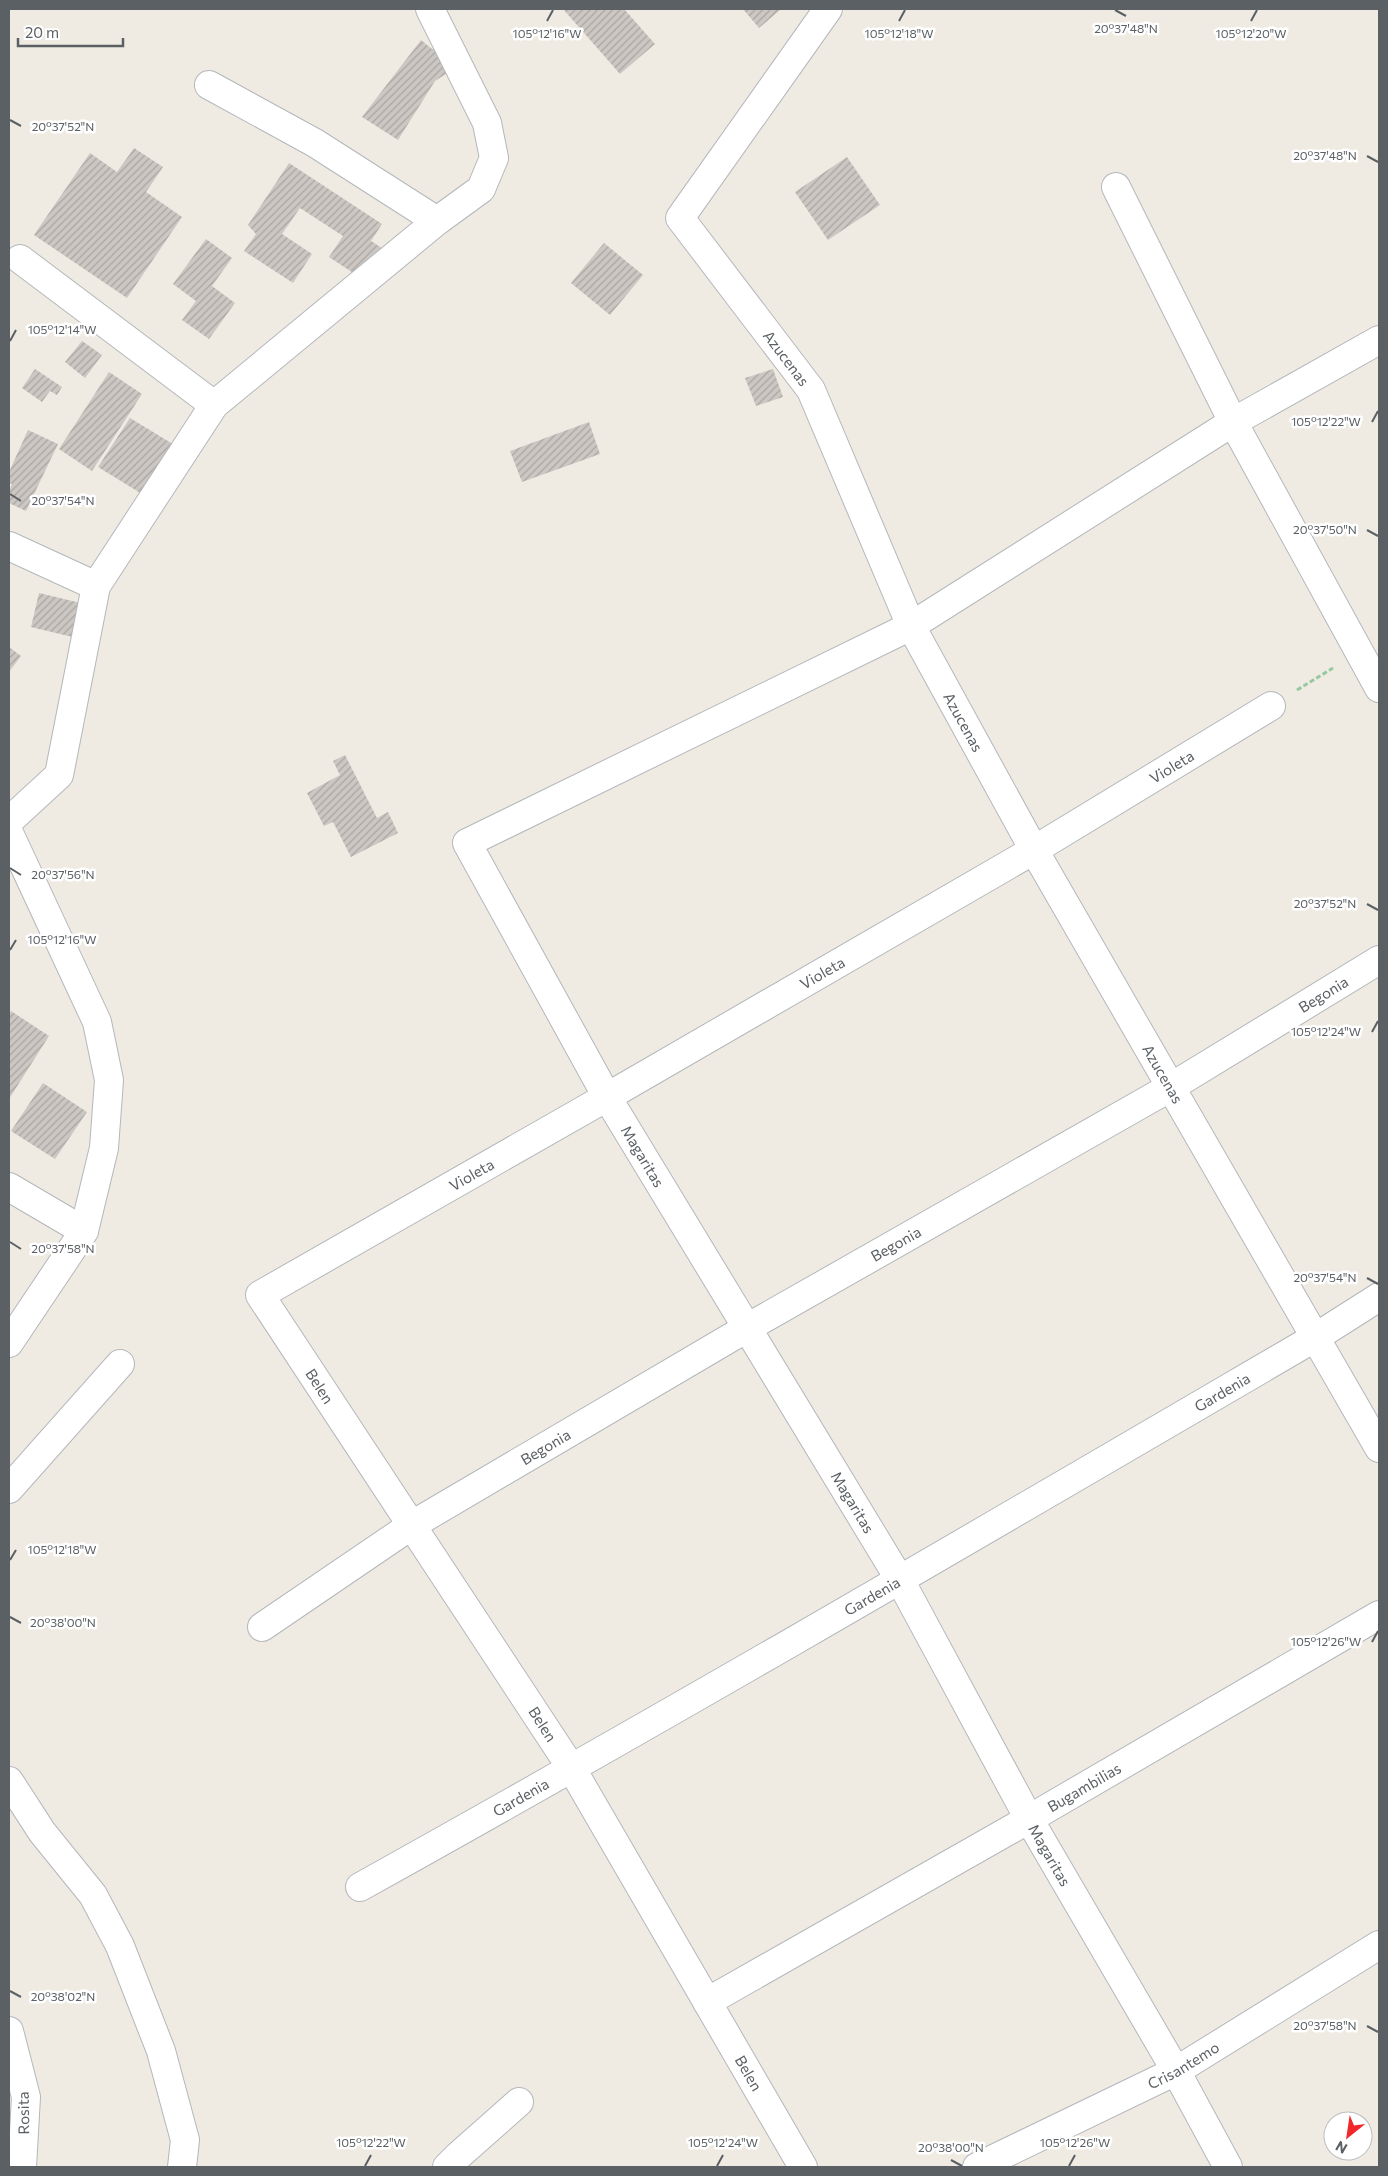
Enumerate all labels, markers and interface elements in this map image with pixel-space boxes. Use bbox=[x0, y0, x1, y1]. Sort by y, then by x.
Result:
scale bar bbox=[18, 15, 122, 47]
text: 20°37'48"N bbox=[1094, 21, 1158, 35]
text: 20 m bbox=[25, 23, 59, 41]
text: 105°12'16"W bbox=[513, 26, 581, 40]
text: 105°12'18"W bbox=[865, 26, 933, 40]
text: 105°12'20"W bbox=[1216, 26, 1286, 40]
text: 20°37'52"N bbox=[32, 119, 94, 133]
text: 20°37'48"N bbox=[1293, 148, 1357, 162]
text: 105°12'14"W bbox=[28, 322, 96, 336]
street label: Azucenas bbox=[760, 327, 813, 389]
text: 105°12'22"W bbox=[1291, 414, 1361, 428]
text: 20°37'54"N bbox=[31, 493, 95, 507]
text: 20°37'50"N bbox=[1293, 522, 1357, 536]
street label: Azucenas bbox=[940, 689, 987, 755]
street label: Violeta bbox=[1146, 746, 1197, 787]
text: 20°37'56"N bbox=[31, 867, 95, 881]
text: 20°37'52"N bbox=[1294, 896, 1356, 910]
text: 105°12'16"W bbox=[28, 932, 96, 946]
street label: Violeta bbox=[797, 953, 848, 993]
street label: Begonia bbox=[1295, 972, 1351, 1016]
text: 105°12'24"W bbox=[1291, 1024, 1361, 1038]
street label: Azucenas bbox=[1139, 1041, 1187, 1106]
street label: Magaritas bbox=[618, 1122, 668, 1190]
street label: Violeta bbox=[446, 1154, 497, 1194]
street label: Begonia bbox=[867, 1222, 924, 1265]
text: 20°37'58"N bbox=[31, 1241, 95, 1255]
text: 20°37'54"N bbox=[1293, 1270, 1357, 1284]
street label: Belen bbox=[302, 1365, 338, 1407]
street label: Gardenia bbox=[1191, 1369, 1253, 1415]
street label: Begonia bbox=[517, 1425, 573, 1468]
street label: Magaritas bbox=[828, 1468, 878, 1536]
text: 105°12'18"W bbox=[28, 1542, 96, 1556]
street label: Gardenia bbox=[841, 1572, 903, 1619]
text: 20°38'00"N bbox=[30, 1615, 96, 1629]
text: 105°12'26"W bbox=[1291, 1634, 1361, 1648]
street label: Belen bbox=[525, 1703, 561, 1745]
street label: Bugambilias bbox=[1044, 1758, 1124, 1815]
street label: Gardenia bbox=[489, 1774, 552, 1820]
street label: Magaritas bbox=[1025, 1821, 1075, 1889]
text: 20°38'02"N bbox=[31, 1989, 95, 2003]
text: 20°37'58"N bbox=[1293, 2018, 1357, 2032]
street label: Crisantemo bbox=[1144, 2038, 1222, 2092]
street label: Belen bbox=[732, 2052, 766, 2094]
street label: Rosita bbox=[14, 2091, 32, 2135]
north arrow bbox=[1323, 2111, 1373, 2161]
text: 105°12'22"W bbox=[336, 2135, 406, 2149]
text: 105°12'24"W bbox=[688, 2135, 758, 2149]
text: 105°12'26"W bbox=[1040, 2135, 1110, 2149]
text: N bbox=[1332, 2138, 1350, 2158]
text: 20°38'00"N bbox=[918, 2140, 984, 2154]

